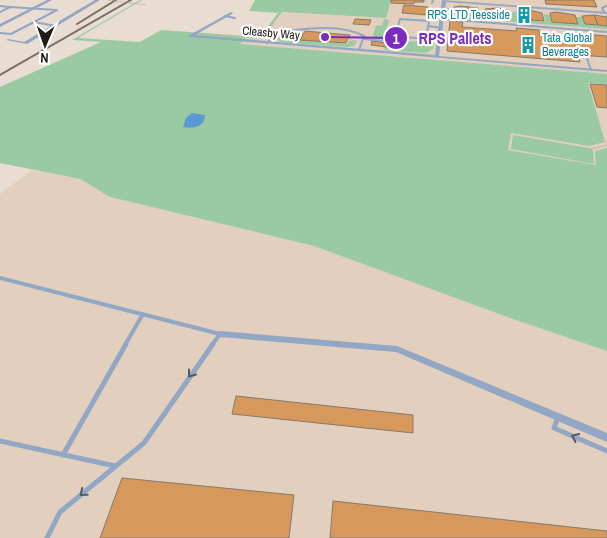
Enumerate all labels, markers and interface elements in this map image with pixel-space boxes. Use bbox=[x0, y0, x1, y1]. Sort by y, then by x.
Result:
building icon: RPS LTD Teesside bbox=[514, 5, 534, 25]
place label: RPS LTD Teesside bbox=[427, 7, 510, 23]
north arrow bbox=[20, 20, 70, 70]
street label: Cleasby Way bbox=[242, 23, 300, 43]
callout: RPS Pallets bbox=[384, 23, 502, 54]
text: RPS Pallets bbox=[419, 27, 491, 49]
text: 1 bbox=[393, 28, 400, 49]
place label: Tata Global Beverages bbox=[542, 30, 592, 60]
building icon: Tata Global Beverages bbox=[518, 35, 538, 55]
text: N bbox=[40, 49, 49, 67]
one-way arrow bbox=[188, 368, 197, 378]
one-way arrow bbox=[571, 433, 580, 444]
one-way arrow bbox=[80, 487, 89, 495]

